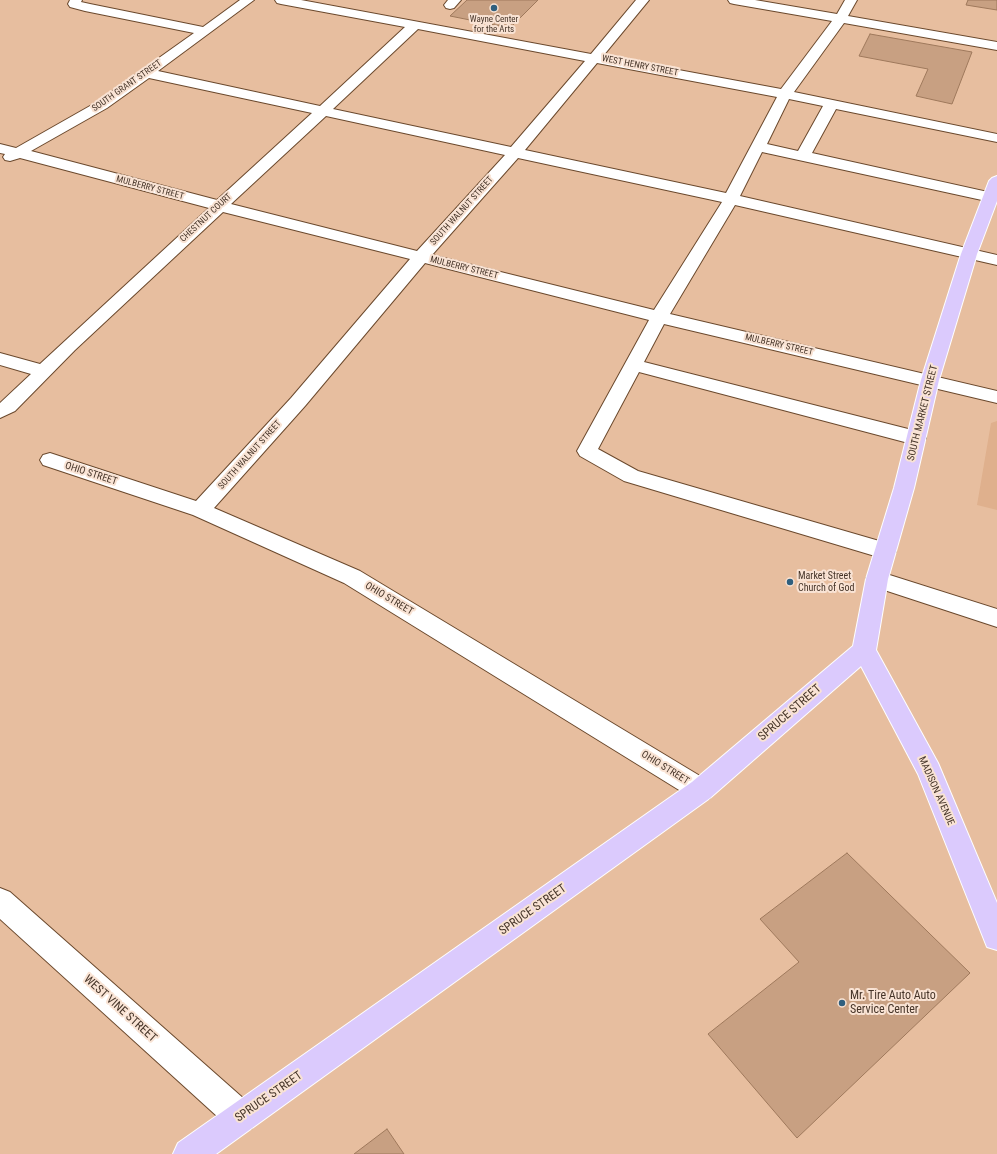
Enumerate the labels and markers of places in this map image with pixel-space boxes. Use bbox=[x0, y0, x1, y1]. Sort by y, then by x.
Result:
marker: Wayne Center for the Arts bbox=[489, 3, 499, 13]
place label: Wayne Center for the Arts bbox=[470, 15, 518, 36]
place label: Market Street Church of God bbox=[798, 570, 854, 594]
marker: Market Street Church of God bbox=[785, 577, 795, 587]
place label: Mr. Tire Auto Auto Service Center bbox=[850, 989, 936, 1017]
marker: Mr. Tire Auto Auto Service Center bbox=[837, 998, 847, 1008]

